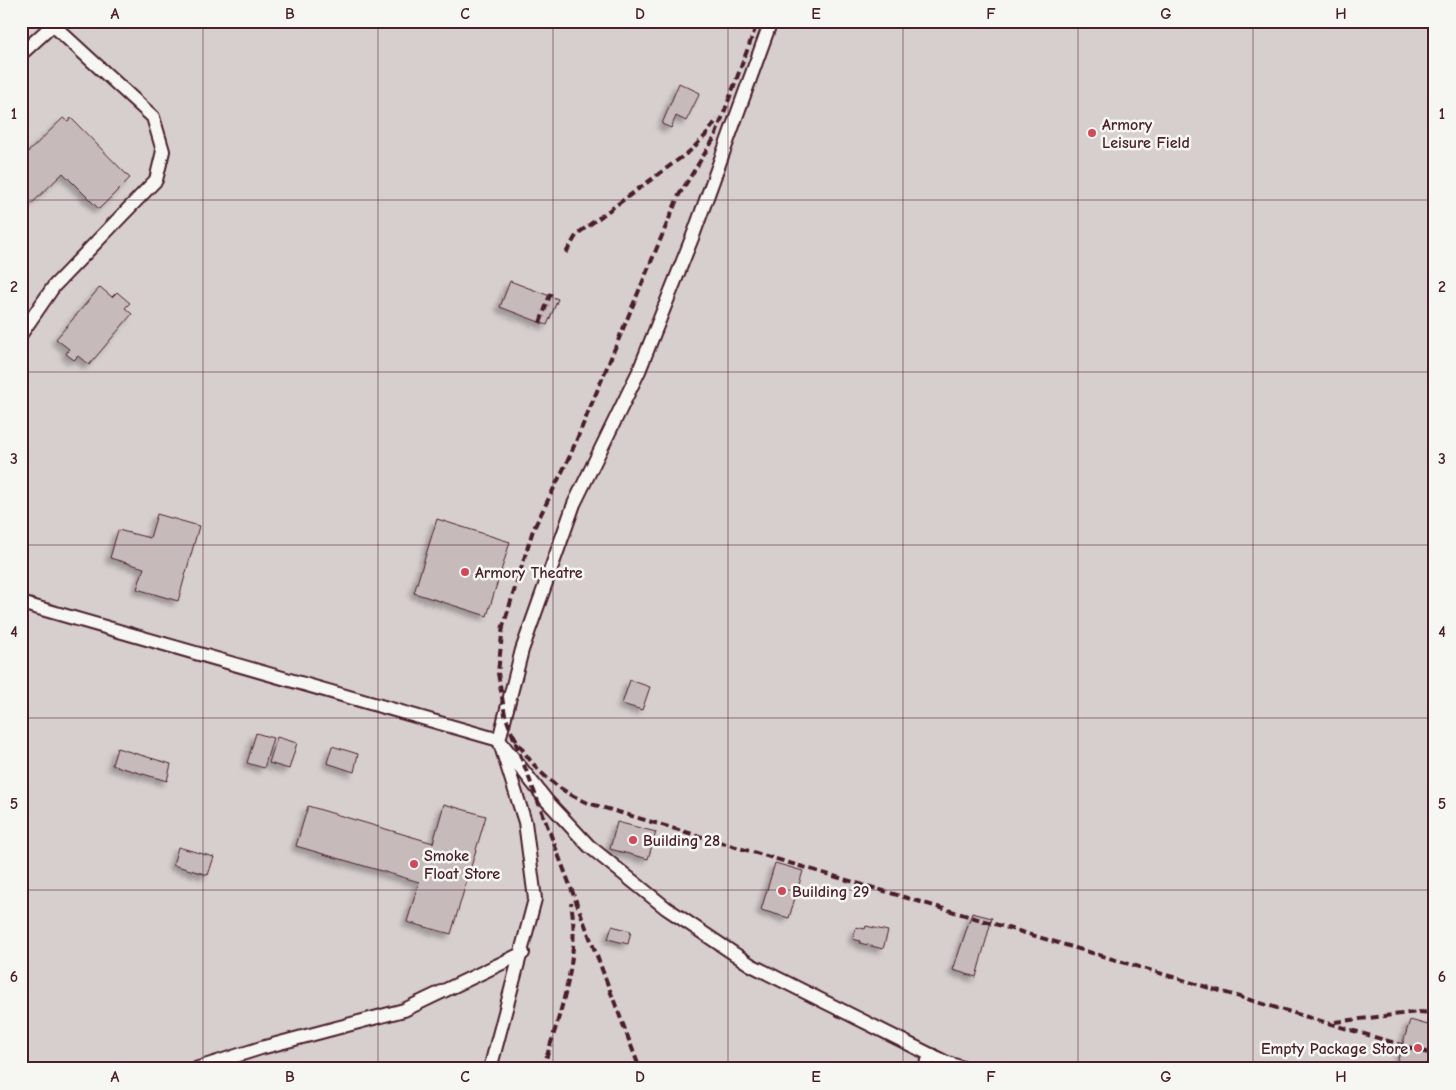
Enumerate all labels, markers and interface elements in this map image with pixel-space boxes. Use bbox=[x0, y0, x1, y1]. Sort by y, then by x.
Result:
text: A bbox=[111, 5, 120, 23]
text: B bbox=[285, 5, 295, 23]
text: C bbox=[460, 5, 470, 23]
text: D bbox=[635, 5, 645, 23]
text: E bbox=[811, 5, 821, 23]
text: F bbox=[986, 5, 996, 23]
text: G bbox=[1160, 5, 1172, 23]
text: H bbox=[1335, 5, 1347, 23]
text: 1 bbox=[11, 105, 17, 123]
text: 1 bbox=[1439, 105, 1445, 123]
place label: Armory Leisure Field bbox=[1102, 116, 1190, 152]
marker: Armory Leisure Field bbox=[1086, 127, 1098, 139]
text: 2 bbox=[10, 278, 18, 296]
text: 2 bbox=[1438, 278, 1446, 296]
text: 3 bbox=[10, 450, 18, 468]
text: 3 bbox=[1438, 450, 1446, 468]
place label: Armory Theatre bbox=[475, 564, 583, 582]
marker: Armory Theatre bbox=[459, 566, 471, 578]
text: 4 bbox=[10, 623, 18, 641]
text: 4 bbox=[1438, 623, 1446, 641]
text: 5 bbox=[10, 795, 18, 813]
text: 5 bbox=[1438, 795, 1446, 813]
place label: Building 28 bbox=[643, 832, 720, 850]
marker: Building 28 bbox=[627, 834, 639, 846]
place label: Smoke Float Store bbox=[424, 847, 500, 883]
marker: Smoke Float Store bbox=[408, 858, 420, 870]
place label: Building 29 bbox=[792, 883, 869, 901]
marker: Building 29 bbox=[776, 885, 788, 897]
text: 6 bbox=[10, 968, 18, 986]
text: 6 bbox=[1438, 968, 1446, 986]
place label: Empty Package Store bbox=[1261, 1040, 1408, 1058]
marker: Empty Package Store bbox=[1412, 1042, 1424, 1054]
text: A bbox=[111, 1068, 120, 1086]
text: B bbox=[285, 1068, 295, 1086]
text: C bbox=[460, 1068, 470, 1086]
text: D bbox=[635, 1068, 645, 1086]
text: E bbox=[811, 1068, 821, 1086]
text: F bbox=[986, 1068, 996, 1086]
text: G bbox=[1160, 1068, 1172, 1086]
text: H bbox=[1335, 1068, 1347, 1086]

